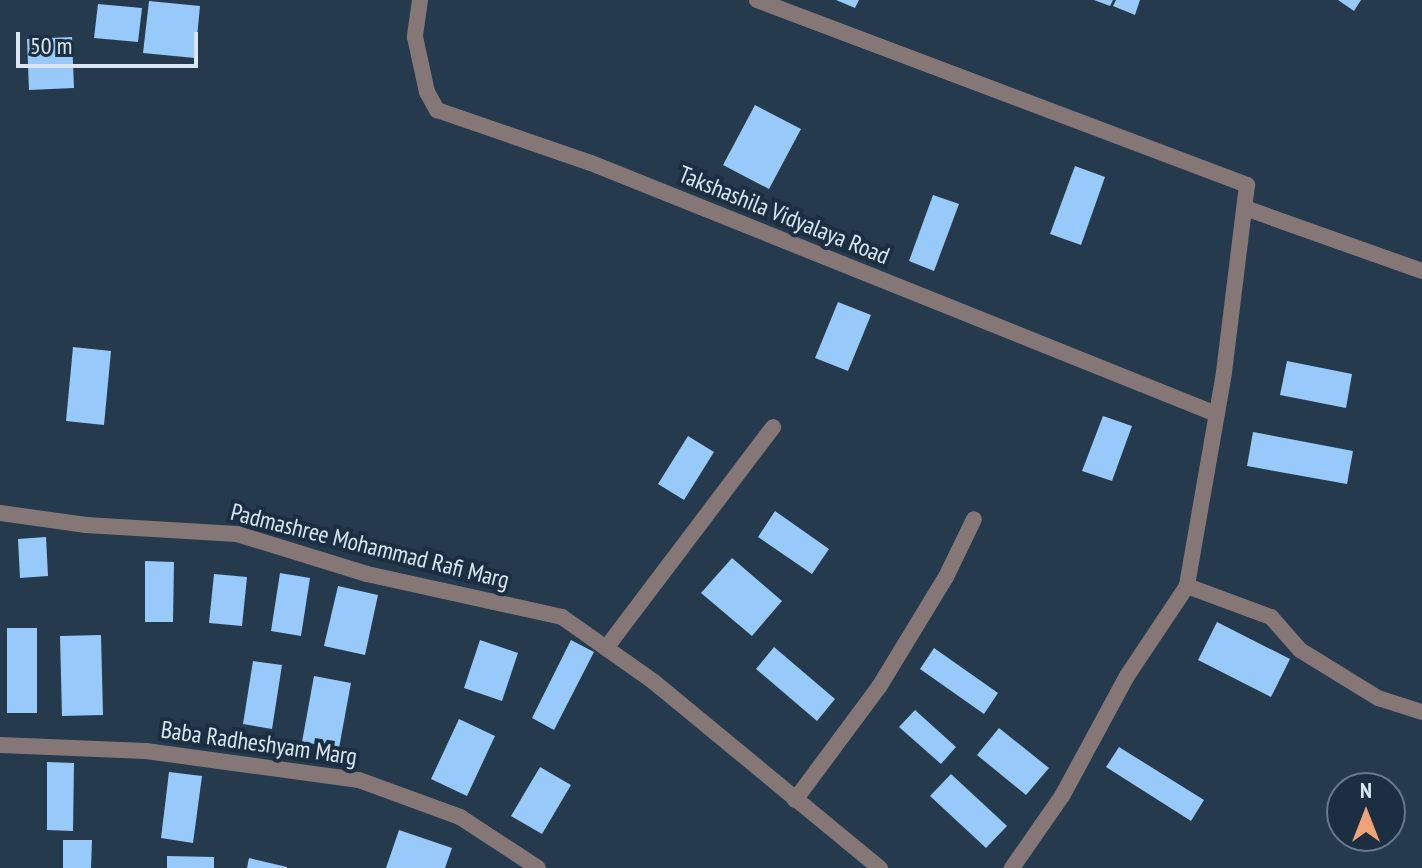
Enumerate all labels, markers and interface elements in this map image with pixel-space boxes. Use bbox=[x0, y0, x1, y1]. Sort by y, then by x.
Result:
scale bar bbox=[20, 16, 202, 66]
text: 50 m bbox=[30, 30, 72, 61]
street label: Takshashila Vidyalaya Road bbox=[674, 159, 894, 271]
street label: Padmashree Mohammad Rafi Marg bbox=[228, 497, 512, 595]
street label: Baba Radheshyam Marg bbox=[159, 715, 359, 771]
north arrow bbox=[1326, 772, 1406, 852]
text: N bbox=[1360, 776, 1372, 804]

